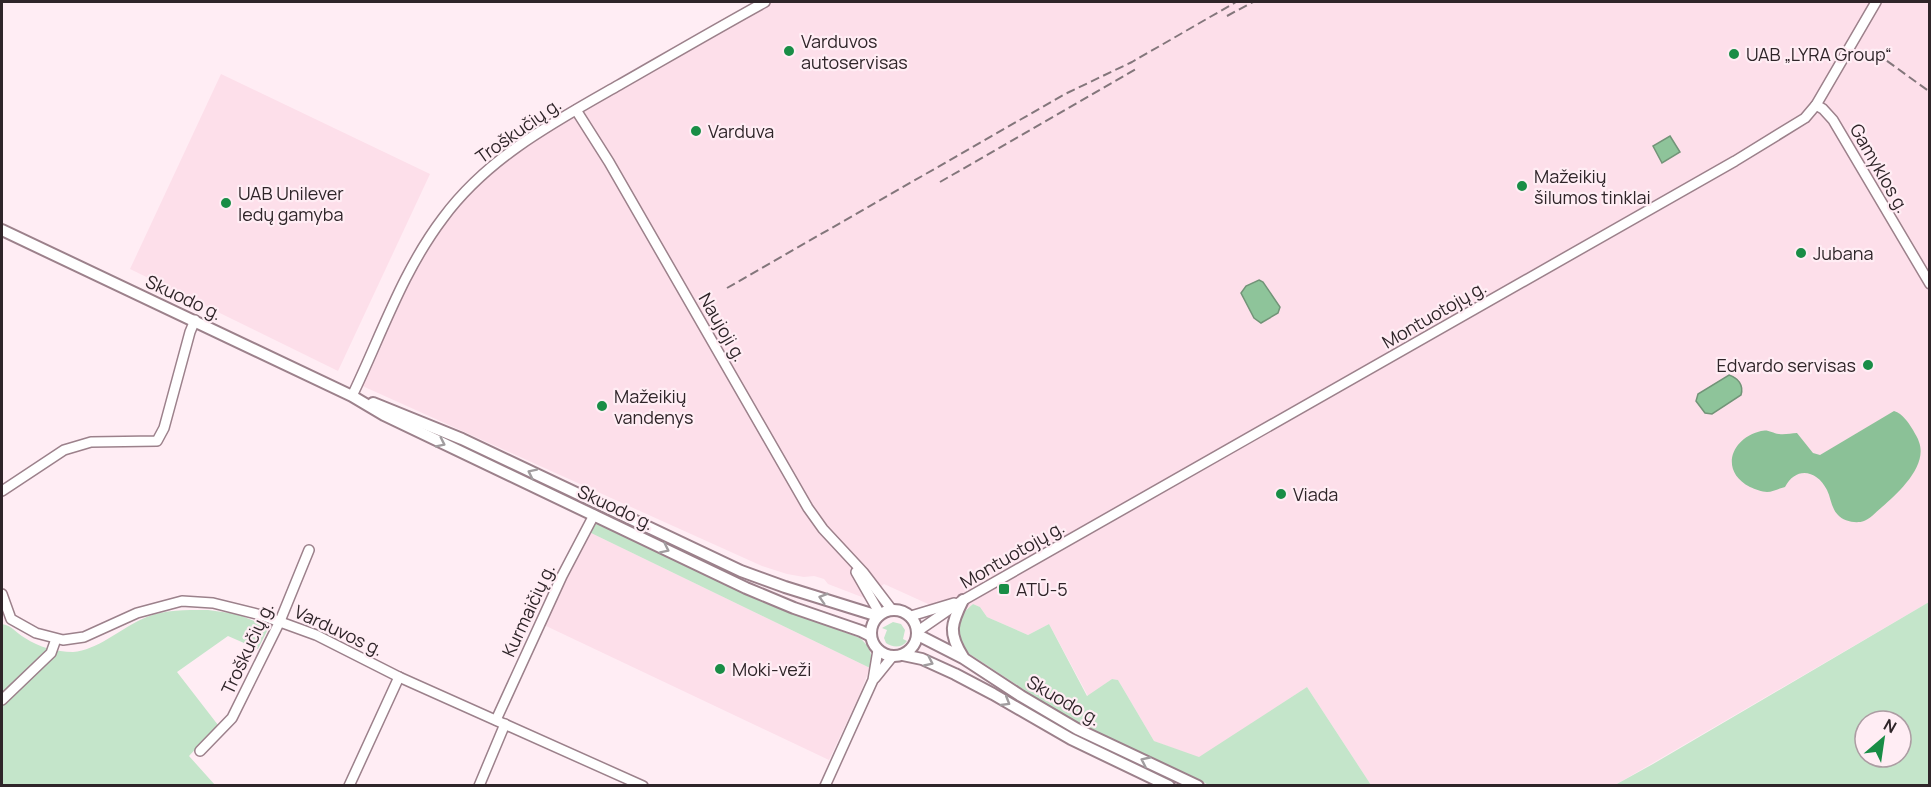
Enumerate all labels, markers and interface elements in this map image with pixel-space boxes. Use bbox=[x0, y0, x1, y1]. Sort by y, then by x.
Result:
place label: Varduvos autoservisas bbox=[801, 29, 908, 74]
place label: UAB „LYRA Group“ bbox=[1746, 42, 1892, 66]
marker: Varduvos autoservisas bbox=[782, 44, 796, 58]
marker: UAB „LYRA Group“ bbox=[1727, 47, 1741, 61]
street label: Troškučių g. bbox=[470, 92, 566, 168]
place label: Varduva bbox=[708, 119, 774, 143]
street label: Gamyklos g. bbox=[1845, 119, 1915, 217]
marker: Varduva bbox=[689, 124, 703, 138]
place label: Mažeikių šilumos tinklai bbox=[1534, 164, 1651, 209]
marker: Mažeikių šilumos tinklai bbox=[1515, 179, 1529, 193]
place label: UAB Unilever ledų gamyba bbox=[238, 181, 344, 226]
marker: UAB Unilever ledų gamyba bbox=[219, 196, 233, 210]
place label: Jubana bbox=[1813, 241, 1873, 265]
marker: Jubana bbox=[1794, 246, 1808, 260]
street label: Skuodo g. bbox=[142, 269, 226, 325]
street label: Montuotojų g. bbox=[1378, 274, 1490, 354]
street label: Naujoji g. bbox=[694, 288, 752, 366]
place label: Edvardo servisas bbox=[1717, 353, 1856, 377]
marker: Edvardo servisas bbox=[1861, 358, 1875, 372]
place label: Mažeikių vandenys bbox=[614, 384, 693, 429]
marker: Mažeikių vandenys bbox=[595, 399, 609, 413]
one-way arrow bbox=[435, 436, 446, 448]
one-way arrow bbox=[527, 468, 538, 480]
street label: Skuodo g. bbox=[574, 479, 658, 535]
place label: Viada bbox=[1293, 482, 1338, 506]
marker: Viada bbox=[1274, 487, 1288, 501]
street label: Montuotojų g. bbox=[956, 514, 1068, 594]
one-way arrow bbox=[659, 542, 670, 554]
street label: Kurmaičių g. bbox=[496, 560, 560, 660]
place label: ATŪ-5 bbox=[1016, 577, 1068, 601]
marker: ATŪ-5 bbox=[997, 582, 1011, 596]
one-way arrow bbox=[818, 593, 829, 605]
street label: Troškučių g. bbox=[215, 598, 279, 698]
street label: Varduvos g. bbox=[291, 599, 387, 661]
one-way arrow bbox=[923, 655, 934, 667]
place label: Moki-veži bbox=[732, 657, 812, 681]
marker: Moki-veži bbox=[713, 662, 727, 676]
street label: Skuodo g. bbox=[1023, 669, 1105, 731]
one-way arrow bbox=[1000, 695, 1010, 706]
north arrow bbox=[1853, 709, 1913, 769]
text: N bbox=[1880, 713, 1901, 738]
one-way arrow bbox=[1140, 756, 1151, 768]

